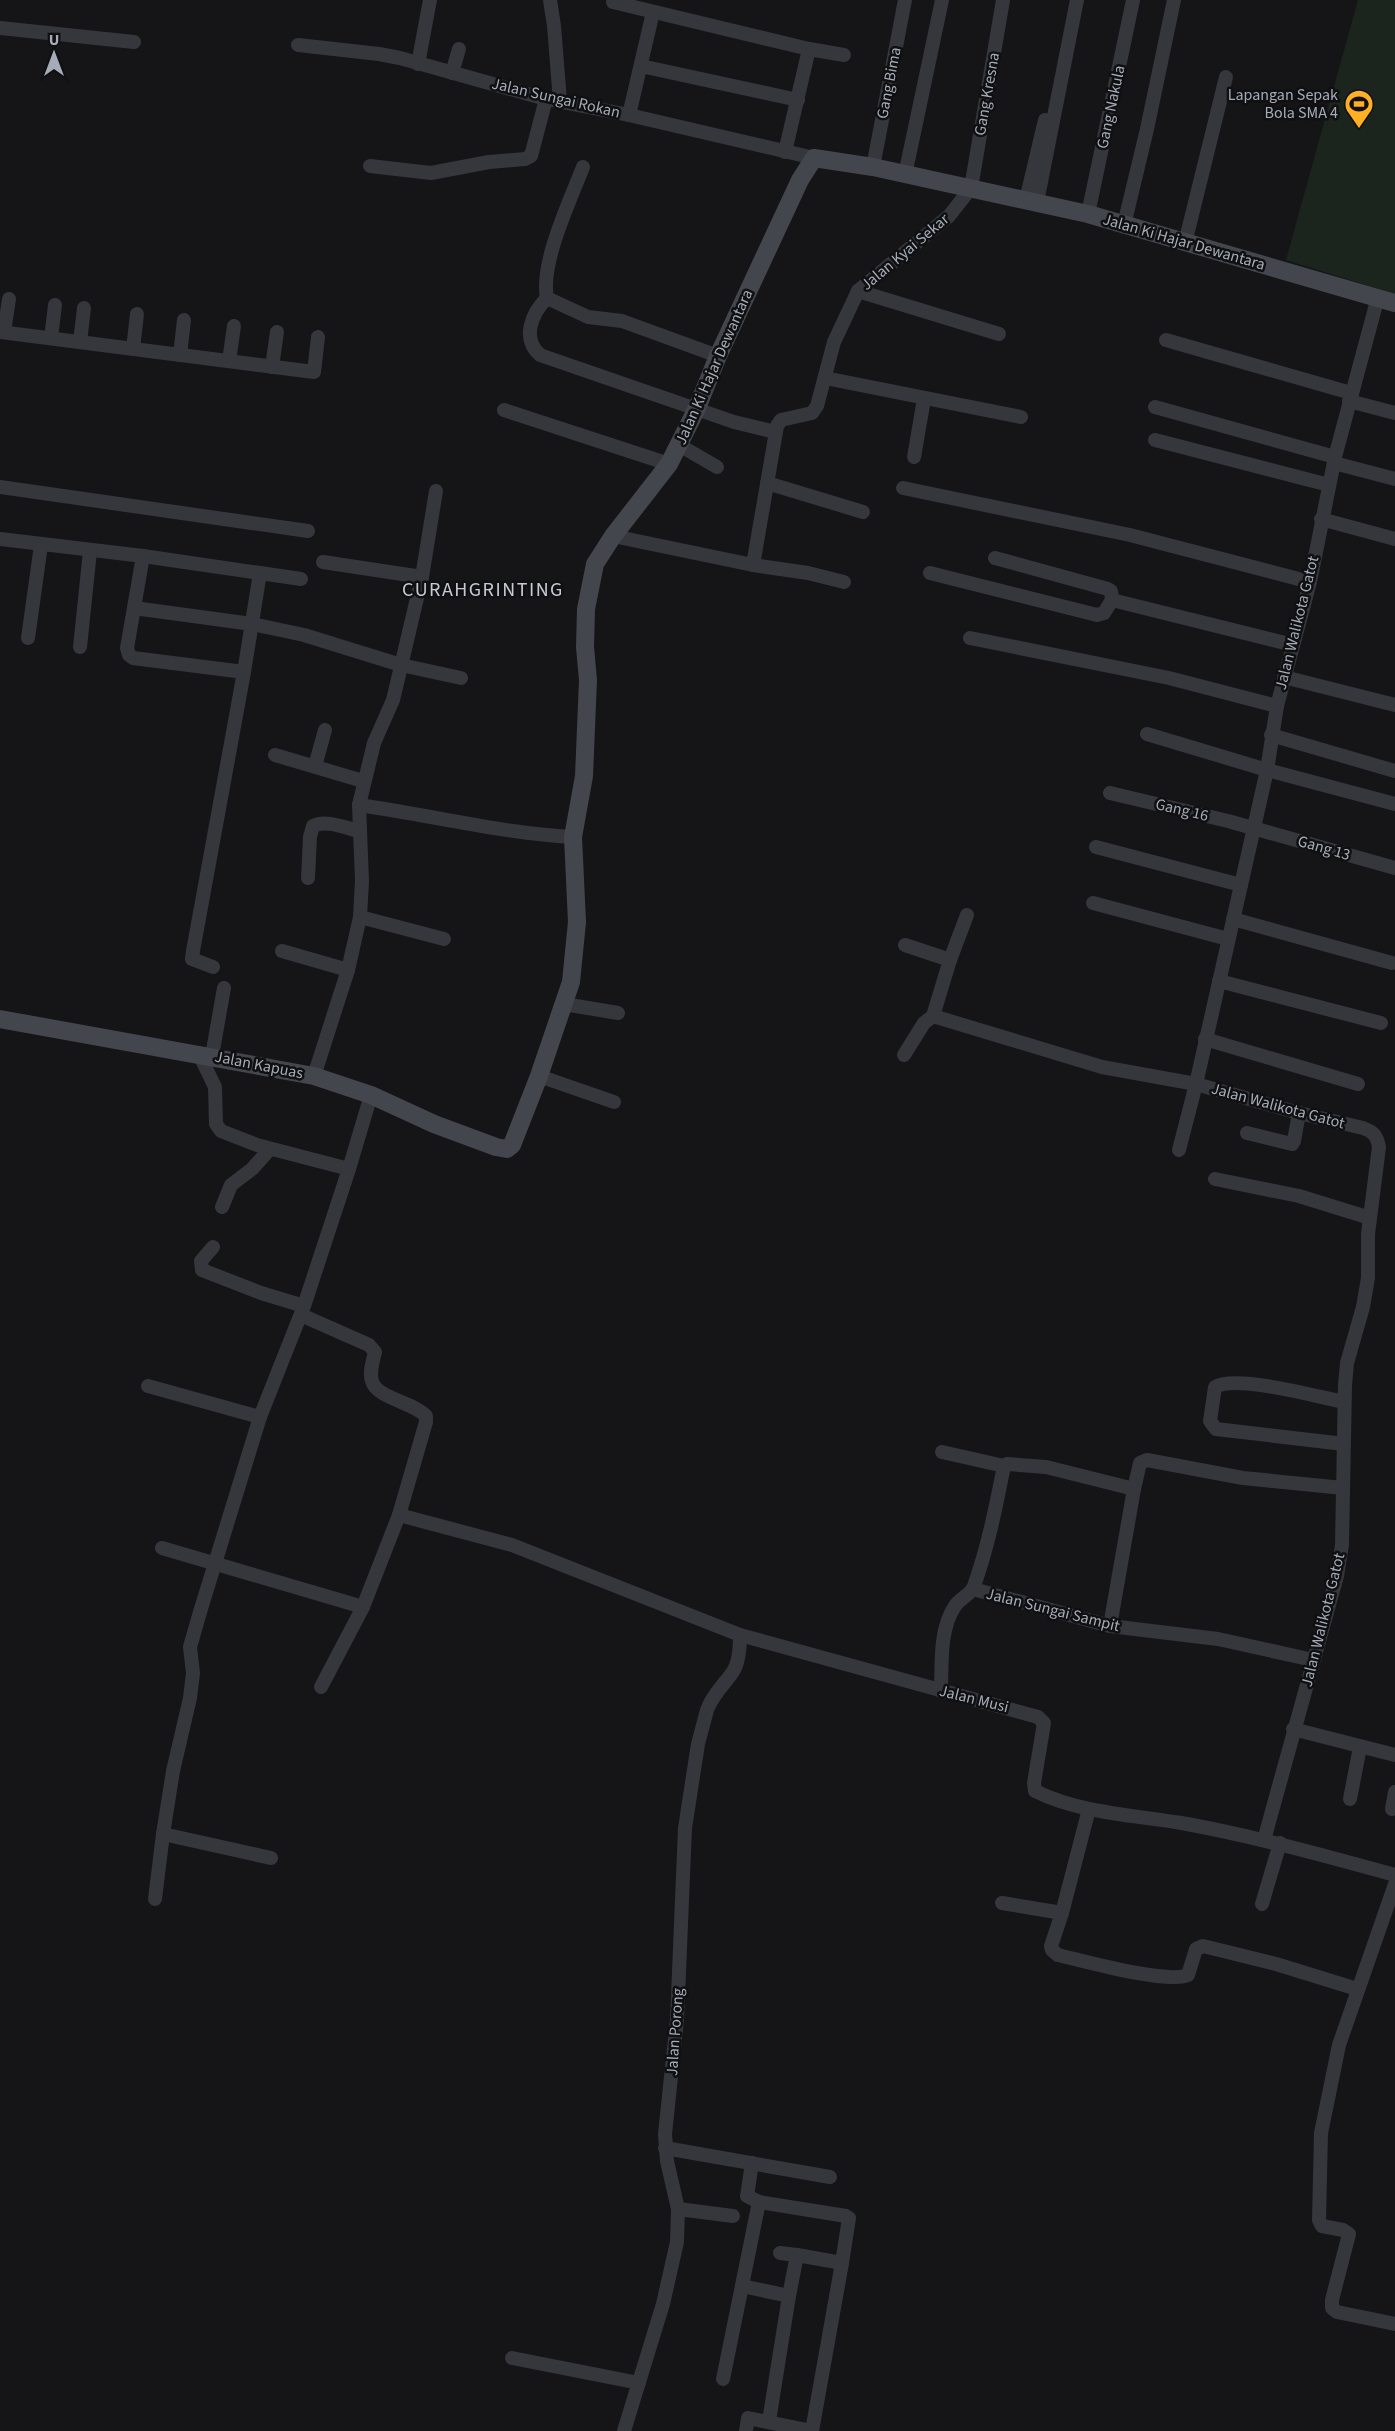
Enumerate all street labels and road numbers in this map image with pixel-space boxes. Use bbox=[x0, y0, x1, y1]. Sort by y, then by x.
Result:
street label: Gang Bima bbox=[871, 45, 907, 121]
street label: Gang Kresna bbox=[969, 51, 1005, 137]
street label: Gang Nakula bbox=[1091, 63, 1131, 151]
street label: Jalan Sungai Rokan bbox=[490, 73, 622, 123]
street label: Jalan Kyai Sekar bbox=[856, 208, 954, 295]
street label: Jalan Ki Hajar Dewantara bbox=[1100, 208, 1268, 276]
street label: Jalan Ki Hajar Dewantara bbox=[670, 286, 758, 448]
street label: Jalan Walikota Gatot bbox=[1270, 553, 1324, 692]
street label: Gang 16 bbox=[1153, 793, 1211, 827]
street label: Gang 13 bbox=[1295, 830, 1353, 866]
street label: Jalan Kapuas bbox=[213, 1046, 305, 1084]
street label: Jalan Walikota Gatot bbox=[1209, 1078, 1348, 1135]
street label: Jalan Walikota Gatot bbox=[1296, 1550, 1350, 1689]
street label: Jalan Sungai Sampit bbox=[984, 1583, 1123, 1637]
street label: Jalan Musi bbox=[937, 1680, 1011, 1718]
street label: Jalan Porong bbox=[661, 1987, 689, 2077]

